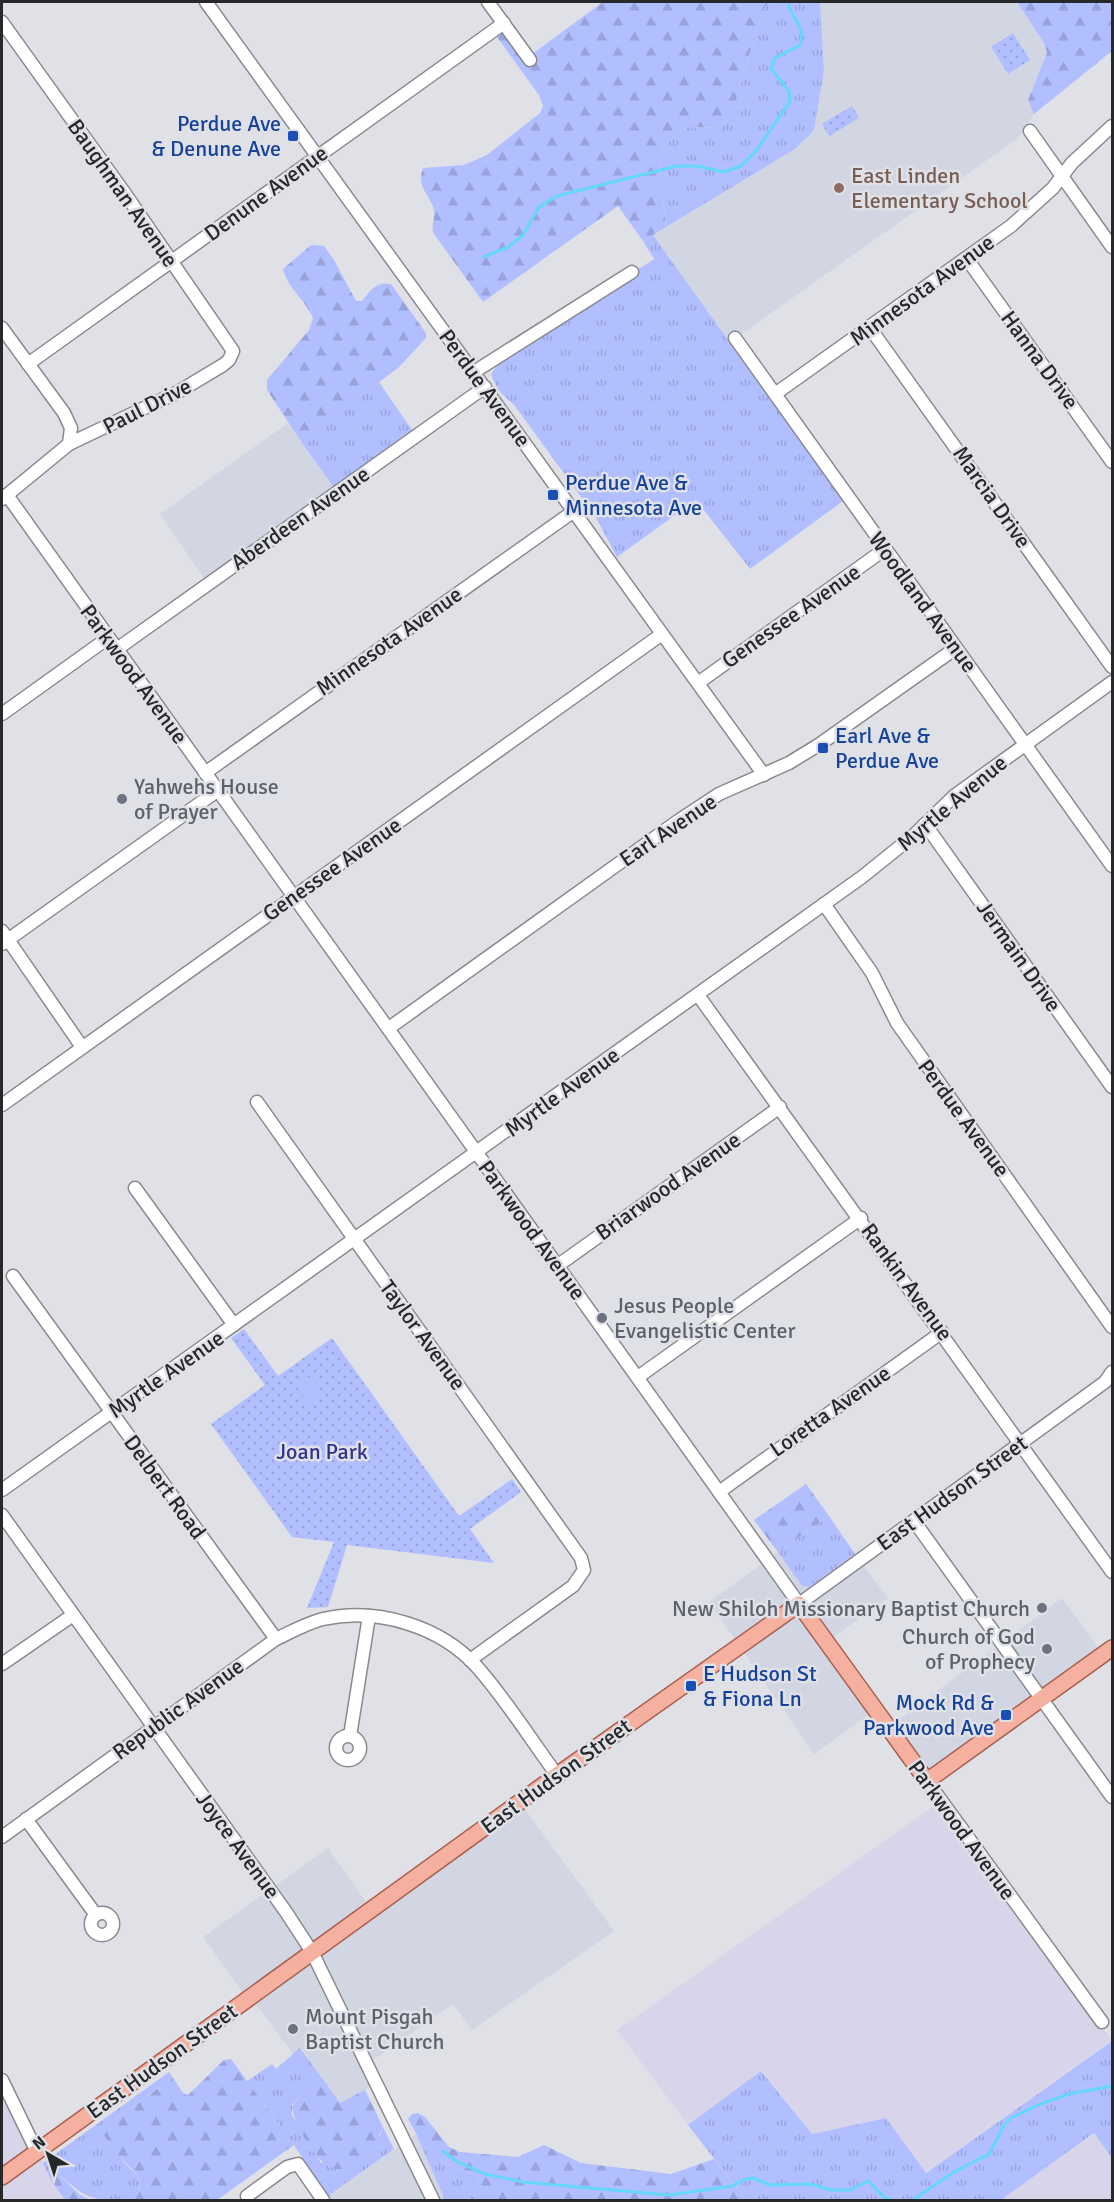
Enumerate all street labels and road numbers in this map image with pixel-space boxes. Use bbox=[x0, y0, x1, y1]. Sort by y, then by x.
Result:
street label: Baughman Avenue bbox=[62, 114, 184, 272]
street label: Denune Avenue bbox=[199, 139, 333, 247]
street label: Minnesota Avenue bbox=[844, 228, 1000, 352]
street label: Hanna Drive bbox=[995, 305, 1085, 415]
street label: Perdue Avenue bbox=[433, 324, 537, 452]
street label: Paul Drive bbox=[98, 372, 196, 440]
street label: Marcia Drive bbox=[947, 441, 1037, 553]
street label: Aberdeen Avenue bbox=[225, 460, 375, 576]
street label: Woodland Avenue bbox=[863, 526, 983, 678]
street label: Genessee Avenue bbox=[716, 558, 866, 674]
street label: Minnesota Avenue bbox=[311, 581, 467, 701]
street label: Parkwood Avenue bbox=[74, 599, 194, 749]
street label: Myrtle Avenue bbox=[892, 749, 1012, 857]
street label: Earl Avenue bbox=[614, 788, 722, 872]
street label: Genessee Avenue bbox=[257, 811, 407, 927]
street label: Jermain Drive bbox=[971, 895, 1067, 1017]
street label: Myrtle Avenue bbox=[499, 1041, 625, 1143]
street label: Perdue Avenue bbox=[912, 1054, 1016, 1182]
street label: Briarwood Avenue bbox=[590, 1126, 746, 1246]
street label: Parkwood Avenue bbox=[472, 1155, 592, 1305]
street label: Rankin Avenue bbox=[855, 1218, 959, 1346]
street label: Taylor Avenue bbox=[374, 1275, 472, 1395]
street label: Myrtle Avenue bbox=[103, 1324, 229, 1424]
street label: Loretta Avenue bbox=[764, 1359, 896, 1463]
street label: Delbert Road bbox=[118, 1429, 212, 1545]
street label: East Hudson Street bbox=[872, 1429, 1033, 1557]
street label: Republic Avenue bbox=[107, 1652, 249, 1766]
street label: East Hudson Street bbox=[476, 1712, 637, 1840]
street label: Parkwood Avenue bbox=[902, 1755, 1022, 1905]
street label: Joyce Avenue bbox=[190, 1786, 286, 1904]
street label: East Hudson Street bbox=[82, 1997, 243, 2125]

